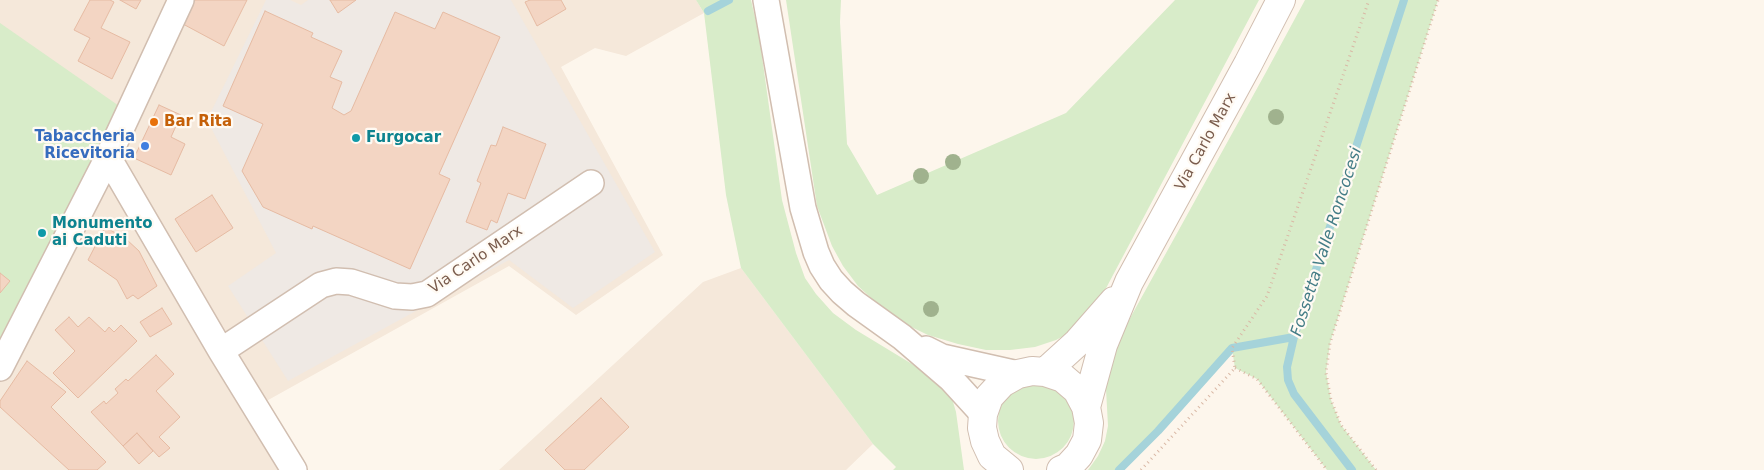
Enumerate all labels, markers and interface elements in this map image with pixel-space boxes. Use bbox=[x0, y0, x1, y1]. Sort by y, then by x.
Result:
street label: Via Carlo Marx bbox=[1172, 90, 1240, 194]
place label: Bar Rita bbox=[164, 113, 232, 131]
marker: Bar Rita bbox=[148, 116, 160, 128]
place label: Tabaccheria Ricevitoria bbox=[34, 128, 135, 163]
place label: Furgocar bbox=[366, 129, 441, 147]
marker: Furgocar bbox=[350, 132, 362, 144]
marker: Tabaccheria Ricevitoria bbox=[139, 140, 151, 152]
water label: Fossetta Valle Roncocesi bbox=[1287, 145, 1367, 339]
place label: Monumento ai Caduti bbox=[52, 215, 153, 250]
street label: Via Carlo Marx bbox=[426, 222, 526, 298]
marker: Monumento ai Caduti bbox=[36, 227, 48, 239]

